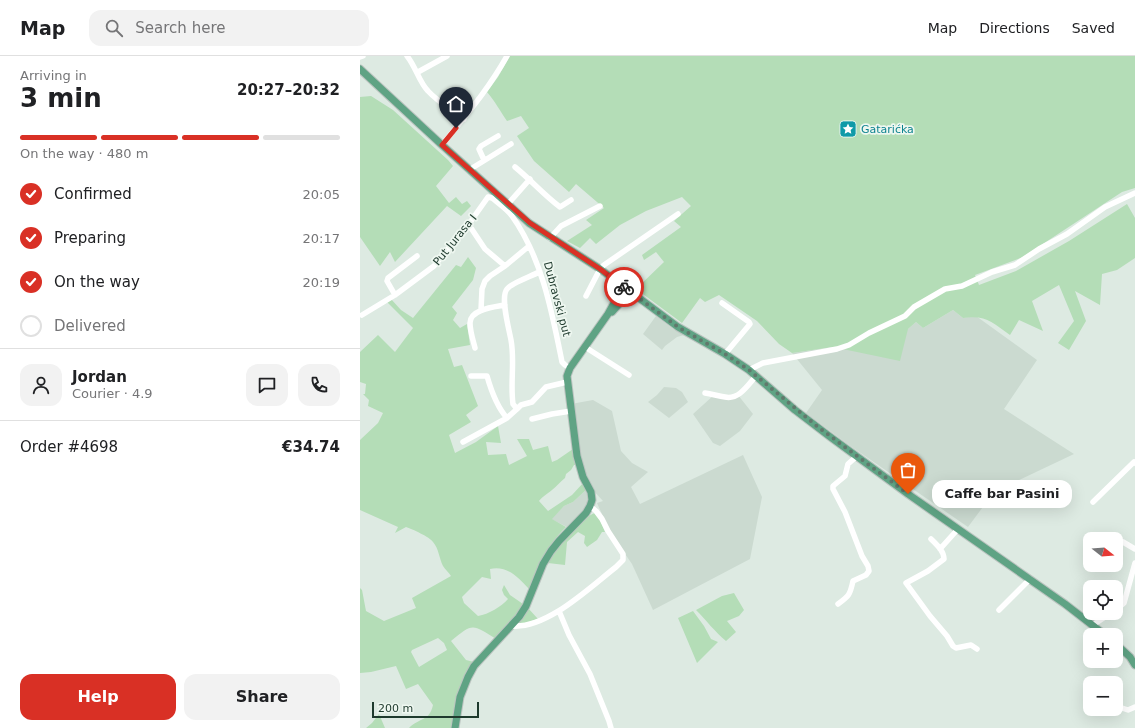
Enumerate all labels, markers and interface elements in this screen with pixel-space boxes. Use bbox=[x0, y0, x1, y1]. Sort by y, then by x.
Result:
search box bbox=[89, 10, 369, 46]
text: Map bbox=[20, 17, 65, 39]
icon: search bbox=[103, 17, 125, 39]
text: Search here bbox=[135, 19, 225, 37]
text: Map bbox=[928, 20, 957, 36]
text: Directions bbox=[979, 20, 1050, 36]
text: Saved bbox=[1072, 20, 1115, 36]
text: Arriving in bbox=[20, 68, 87, 83]
text: 20:27–20:32 bbox=[237, 81, 340, 99]
text: 3 min bbox=[20, 83, 102, 113]
pin bbox=[439, 87, 473, 128]
icon: home bbox=[445, 93, 467, 115]
place icon: Gatarićka bbox=[838, 119, 858, 139]
place label: Gatarićka bbox=[861, 123, 914, 136]
text: On the way · 480 m bbox=[20, 146, 148, 161]
icon: check bbox=[20, 183, 42, 205]
text: Confirmed bbox=[54, 185, 132, 203]
text: 20:05 bbox=[303, 187, 340, 202]
street label: Put Jurasa I bbox=[430, 212, 480, 268]
icon: check bbox=[20, 227, 42, 249]
text: Preparing bbox=[54, 229, 126, 247]
text: 20:17 bbox=[303, 231, 340, 246]
street label: Dubravski put bbox=[541, 260, 573, 339]
courier bbox=[604, 267, 644, 307]
icon: check bbox=[20, 271, 42, 293]
text: On the way bbox=[54, 273, 140, 291]
text: 20:19 bbox=[303, 275, 340, 290]
icon: bike bbox=[613, 276, 635, 298]
text: Delivered bbox=[54, 317, 126, 335]
button: person bbox=[20, 364, 62, 406]
button: chat bbox=[246, 364, 288, 406]
button: phone bbox=[298, 364, 340, 406]
text: Jordan bbox=[72, 368, 127, 386]
text: Courier · 4.9 bbox=[72, 386, 153, 401]
text: Order #4698 bbox=[20, 438, 118, 456]
text: €34.74 bbox=[282, 438, 340, 456]
pin bbox=[891, 453, 925, 494]
icon: bag bbox=[897, 459, 919, 481]
callout: Caffe bar Pasini bbox=[932, 480, 1072, 508]
text: Caffe bar Pasini bbox=[944, 486, 1060, 501]
north arrow bbox=[1083, 532, 1123, 572]
map controls bbox=[1083, 532, 1123, 716]
button: locate bbox=[1083, 580, 1123, 620]
button: + bbox=[1083, 628, 1123, 668]
button: Help bbox=[20, 674, 176, 720]
button: Share bbox=[184, 674, 340, 720]
button: − bbox=[1083, 676, 1123, 716]
scale bar bbox=[372, 700, 479, 719]
text: 200 m bbox=[378, 702, 413, 715]

